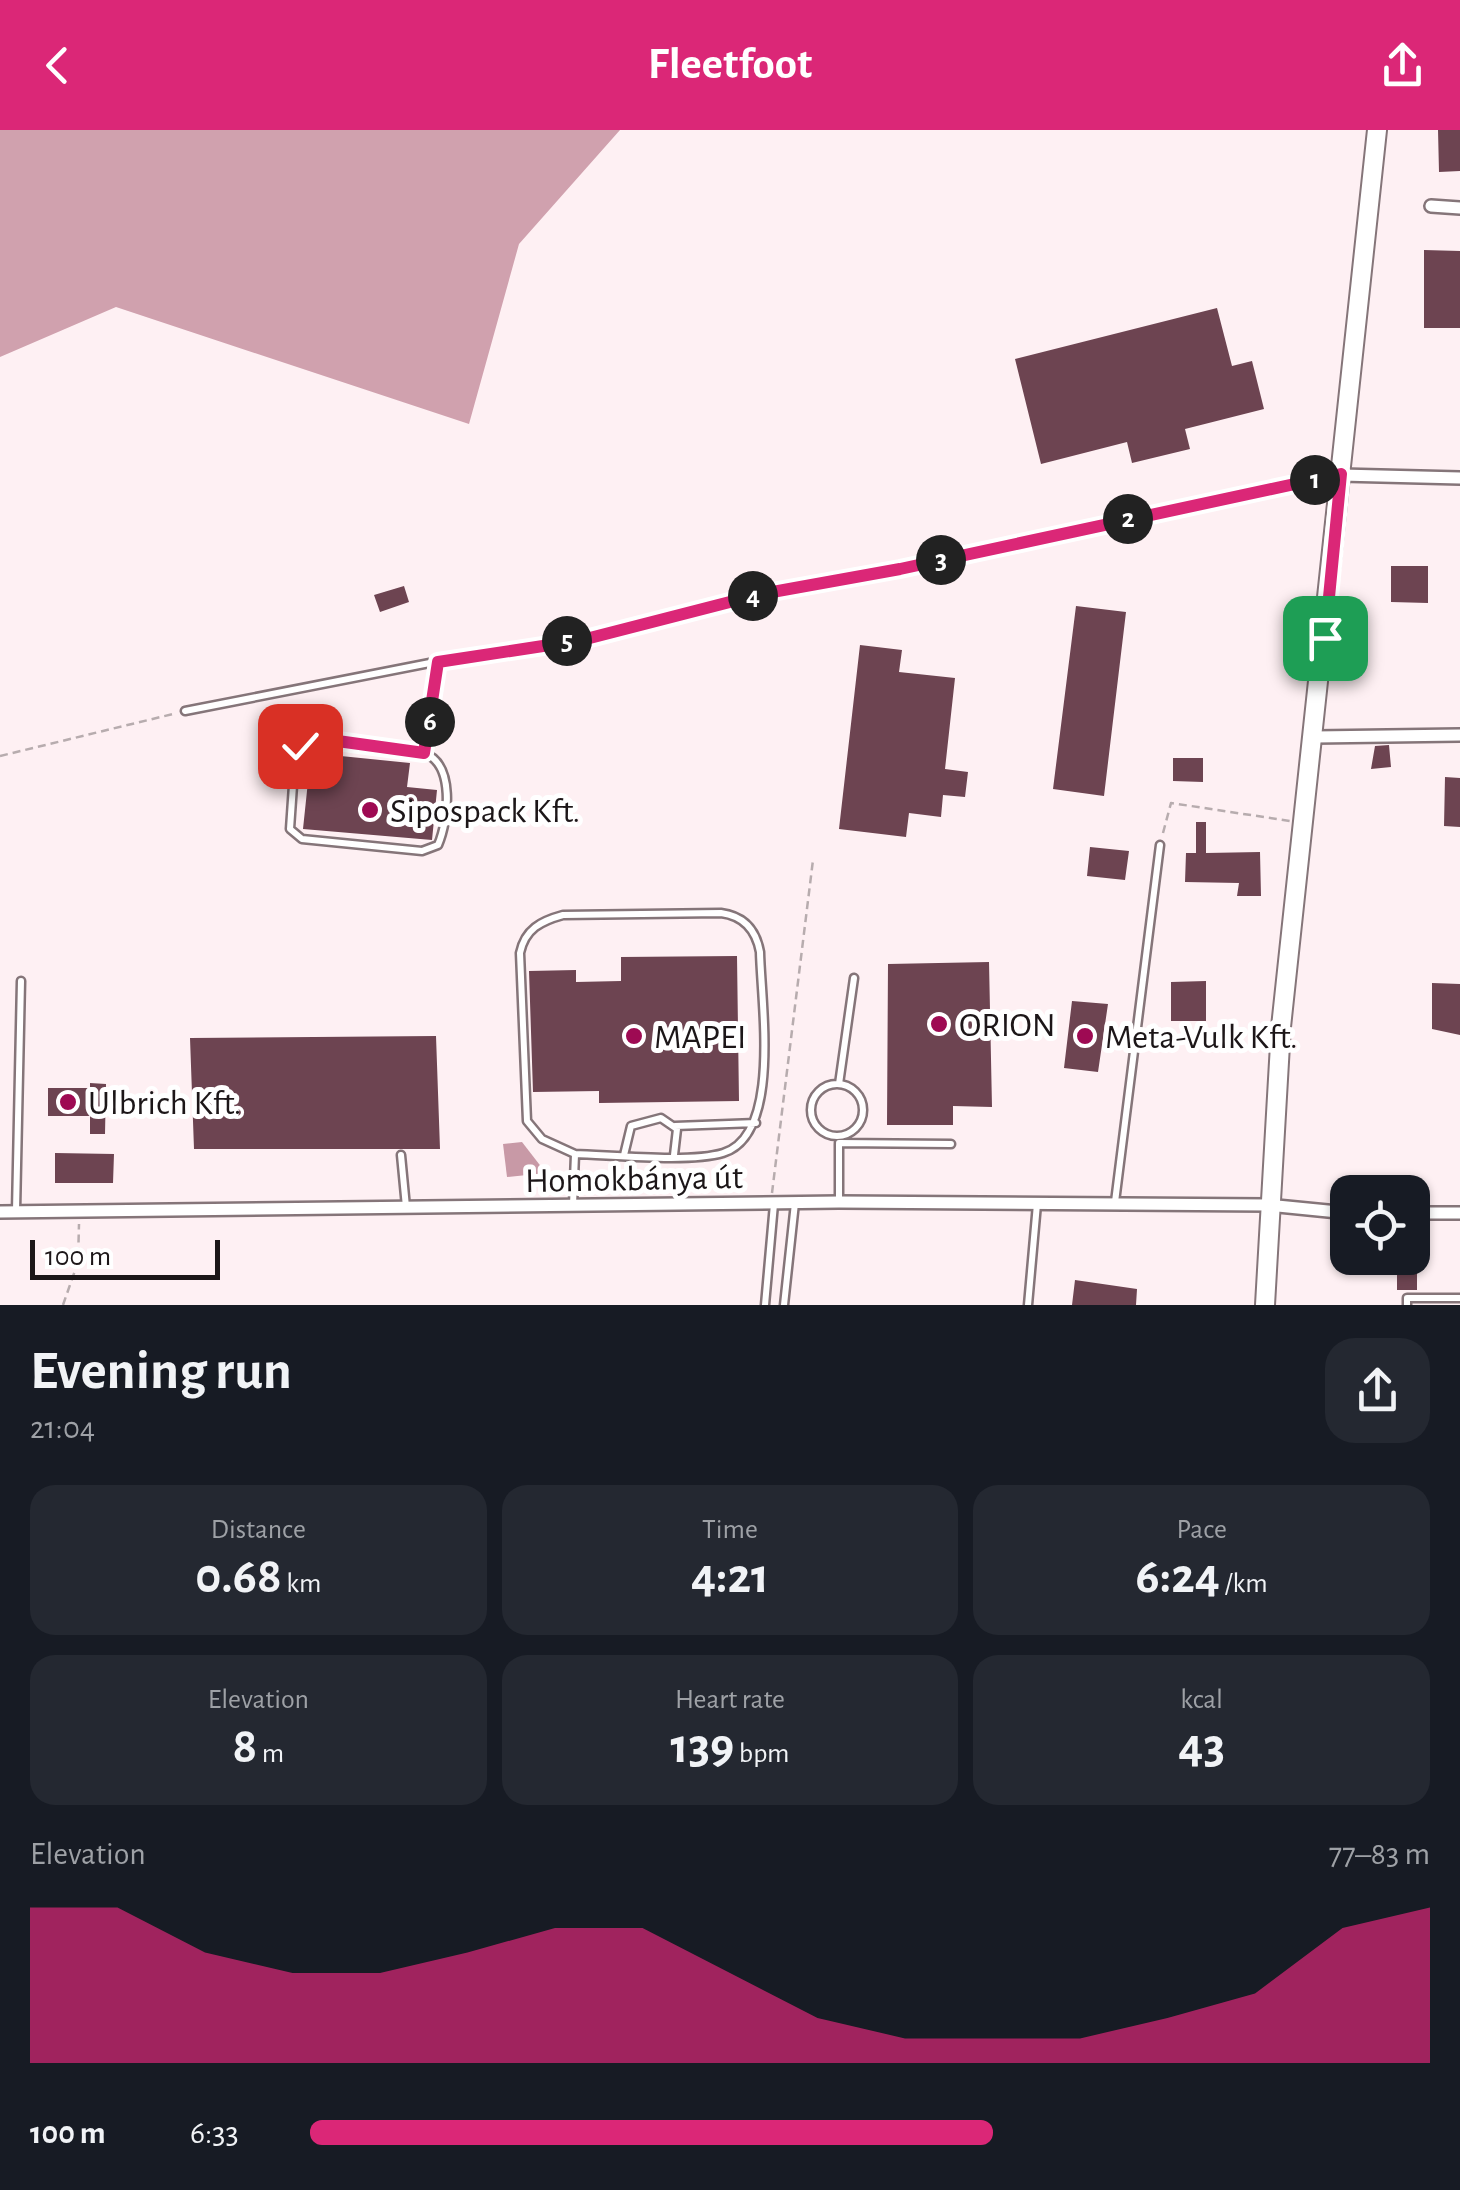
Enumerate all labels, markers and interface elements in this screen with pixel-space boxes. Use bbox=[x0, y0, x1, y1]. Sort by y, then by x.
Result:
icon: back bbox=[30, 38, 85, 93]
icon: share bbox=[1375, 38, 1430, 93]
text: Fleetfoot bbox=[648, 42, 812, 87]
pin: 1 bbox=[1290, 455, 1340, 505]
text: 1 bbox=[1310, 466, 1320, 494]
pin: 2 bbox=[1103, 494, 1153, 544]
text: 2 bbox=[1121, 505, 1135, 533]
pin: 3 bbox=[916, 535, 966, 585]
text: 3 bbox=[935, 546, 947, 574]
pin: 4 bbox=[728, 571, 778, 621]
text: 4 bbox=[746, 582, 760, 610]
pin bbox=[1283, 596, 1368, 681]
icon: arrive bbox=[1298, 611, 1353, 666]
pin: 5 bbox=[542, 616, 592, 666]
text: 5 bbox=[561, 627, 573, 655]
pin: 6 bbox=[405, 697, 455, 747]
pin bbox=[258, 704, 343, 789]
text: 6 bbox=[423, 708, 437, 736]
icon: check bbox=[273, 719, 328, 774]
place label: Sipospack Kft. bbox=[390, 794, 580, 829]
marker: Sipospack Kft. bbox=[359, 799, 381, 821]
place label: ORION bbox=[959, 1008, 1056, 1043]
marker: ORION bbox=[928, 1013, 950, 1035]
place label: MAPEI bbox=[654, 1020, 746, 1055]
place label: Meta-Vulk Kft. bbox=[1105, 1020, 1298, 1055]
marker: MAPEI bbox=[623, 1025, 645, 1047]
marker: Meta-Vulk Kft. bbox=[1074, 1025, 1096, 1047]
place label: Ulbrich Kft. bbox=[88, 1086, 242, 1121]
marker: Ulbrich Kft. bbox=[57, 1091, 79, 1113]
street label: Homokbánya út bbox=[525, 1160, 743, 1199]
map controls bbox=[1330, 1175, 1430, 1275]
button: locate bbox=[1330, 1175, 1430, 1275]
scale bar bbox=[30, 1235, 220, 1280]
text: 100 m bbox=[45, 1243, 111, 1271]
button: share bbox=[1325, 1338, 1430, 1443]
text: Evening run bbox=[30, 1344, 292, 1399]
text: 21:04 bbox=[30, 1412, 95, 1444]
text: Distance bbox=[211, 1516, 306, 1544]
text: Time bbox=[702, 1516, 758, 1544]
text: Pace bbox=[1176, 1516, 1227, 1544]
text: 0.68 bbox=[195, 1552, 282, 1602]
text: 4:21 bbox=[691, 1552, 769, 1602]
text: 6:24 bbox=[1136, 1552, 1220, 1602]
text: km bbox=[282, 1570, 321, 1598]
text: /km bbox=[1220, 1570, 1268, 1598]
text: Elevation bbox=[208, 1686, 309, 1714]
text: Heart rate bbox=[675, 1686, 785, 1714]
text: kcal bbox=[1180, 1686, 1223, 1714]
text: 8 bbox=[232, 1722, 257, 1772]
text: 139 bbox=[670, 1722, 734, 1772]
text: 43 bbox=[1178, 1722, 1225, 1772]
text: m bbox=[257, 1740, 284, 1768]
text: bpm bbox=[734, 1740, 790, 1768]
text: Elevation bbox=[30, 1838, 146, 1870]
text: 77–83 m bbox=[1329, 1838, 1430, 1870]
text: 100 m bbox=[30, 2117, 106, 2149]
text: 6:33 bbox=[190, 2117, 239, 2149]

